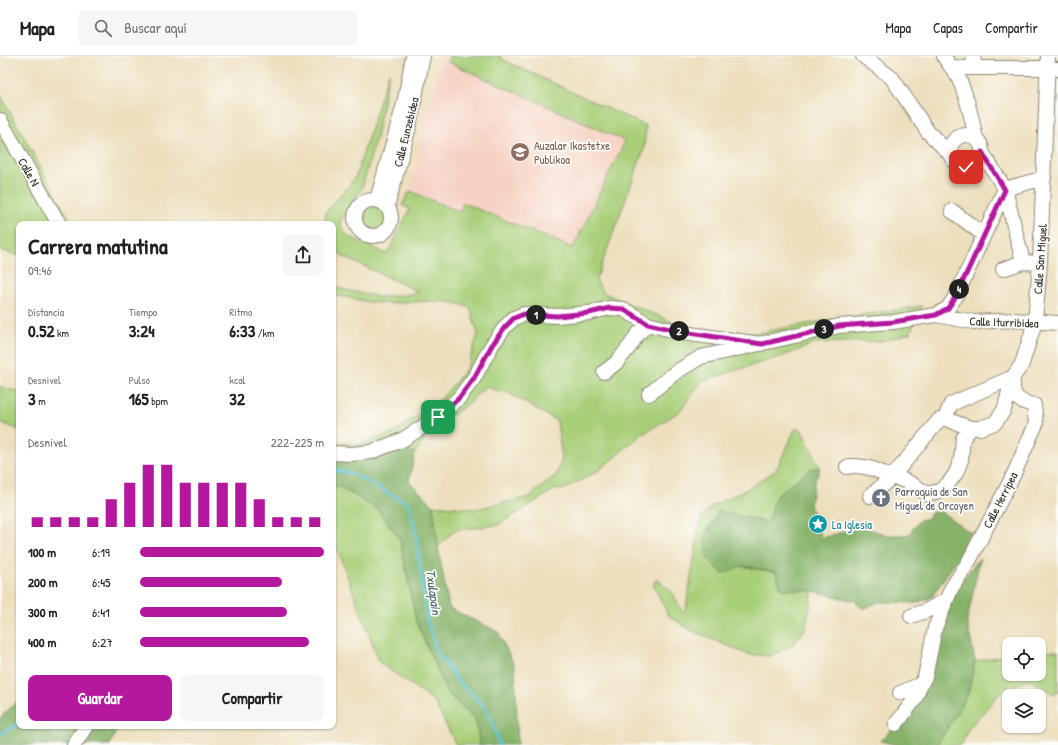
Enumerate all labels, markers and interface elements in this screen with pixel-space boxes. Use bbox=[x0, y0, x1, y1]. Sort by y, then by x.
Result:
search box bbox=[78, 10, 358, 46]
text: Mapa bbox=[20, 15, 54, 41]
icon: search bbox=[92, 17, 114, 39]
text: Buscar aquí bbox=[124, 17, 187, 38]
text: Mapa bbox=[886, 18, 911, 37]
text: Capas bbox=[933, 18, 963, 37]
text: Compartir bbox=[985, 18, 1038, 37]
street label: Calle Eunzebidea bbox=[389, 95, 423, 169]
place label: Auzalar Ikastetxe Publikoa bbox=[534, 137, 610, 168]
school or university icon: Auzalar Ikastetxe Publikoa bbox=[509, 141, 531, 163]
pin bbox=[949, 150, 983, 184]
street label: Calle N bbox=[14, 155, 44, 189]
icon: check bbox=[955, 156, 977, 178]
street label: Calle San Miguel bbox=[1029, 223, 1051, 295]
text: Carrera matutina bbox=[28, 231, 168, 261]
button: share bbox=[282, 234, 324, 276]
text: 09:46 bbox=[28, 261, 52, 279]
pin: 4 bbox=[949, 279, 969, 299]
text: 4 bbox=[957, 282, 961, 296]
text: Distancia bbox=[28, 305, 64, 319]
text: Tiempo bbox=[129, 305, 157, 319]
text: Ritmo bbox=[229, 305, 252, 319]
pin: 1 bbox=[526, 305, 546, 325]
text: 1 bbox=[534, 308, 538, 322]
street label: Calle Iturribidea bbox=[969, 312, 1039, 332]
text: 0.52 bbox=[28, 319, 54, 342]
text: 3:24 bbox=[129, 319, 155, 342]
text: 6:33 bbox=[229, 319, 255, 342]
pin: 3 bbox=[814, 319, 834, 339]
pin: 2 bbox=[669, 321, 689, 341]
text: 3 bbox=[822, 322, 826, 336]
text: 2 bbox=[676, 324, 682, 338]
text: km bbox=[54, 326, 69, 340]
text: /km bbox=[255, 326, 275, 340]
text: Desnivel bbox=[28, 373, 61, 387]
text: Pulso bbox=[129, 373, 150, 387]
text: kcal bbox=[229, 373, 245, 387]
text: 3 bbox=[28, 387, 36, 410]
text: 165 bbox=[129, 387, 149, 410]
text: 32 bbox=[229, 387, 245, 410]
text: m bbox=[36, 394, 46, 408]
text: bpm bbox=[149, 394, 168, 408]
pin bbox=[421, 400, 455, 434]
icon: arrive bbox=[427, 406, 449, 428]
text: Desnivel bbox=[28, 433, 67, 451]
text: 222–225 m bbox=[271, 433, 324, 451]
street label: Calle Herripea bbox=[979, 469, 1022, 531]
place label: Parroquia de San Miguel de Orcoyen bbox=[895, 483, 974, 514]
church icon: Parroquia de San Miguel de Orcoyen bbox=[870, 487, 892, 509]
place icon: La Iglesia bbox=[807, 513, 829, 535]
place label: La Iglesia bbox=[832, 516, 872, 533]
text: 100 m bbox=[28, 543, 56, 561]
text: 6:19 bbox=[92, 543, 110, 561]
water label: Txulapain bbox=[421, 568, 446, 617]
text: 200 m bbox=[28, 573, 58, 591]
text: 6:45 bbox=[92, 573, 111, 591]
text: 300 m bbox=[28, 603, 57, 621]
text: 6:41 bbox=[92, 603, 110, 621]
text: 400 m bbox=[28, 633, 56, 651]
text: 6:27 bbox=[92, 633, 113, 651]
map controls bbox=[1002, 637, 1046, 733]
button: locate bbox=[1002, 637, 1046, 681]
button: Guardar bbox=[28, 675, 172, 721]
button: Compartir bbox=[180, 675, 324, 721]
button: layers bbox=[1002, 689, 1046, 733]

